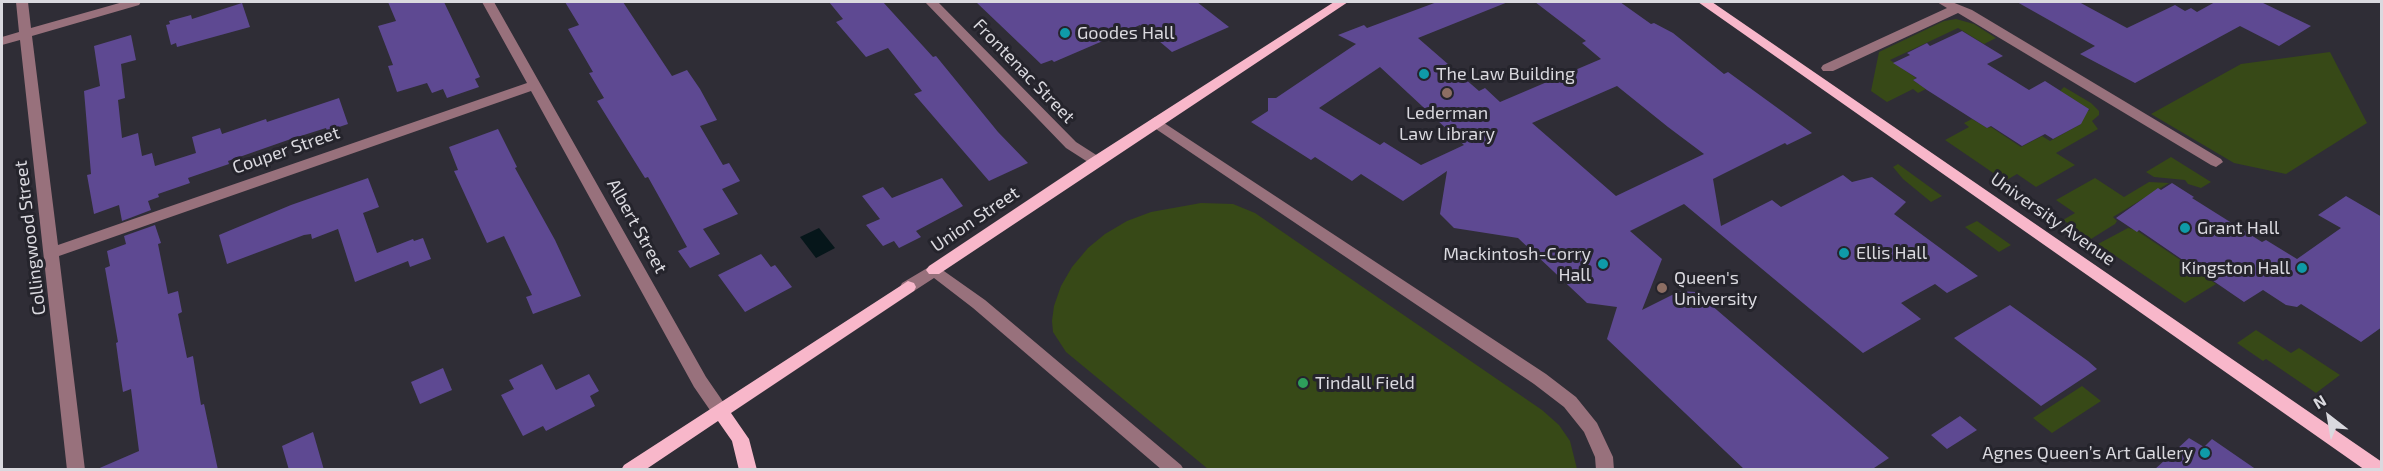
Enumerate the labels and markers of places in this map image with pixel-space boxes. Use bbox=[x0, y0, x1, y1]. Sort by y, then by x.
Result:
place label: Goodes Hall bbox=[1077, 22, 1174, 44]
marker: Goodes Hall bbox=[1058, 26, 1072, 40]
place label: The Law Building bbox=[1436, 63, 1575, 85]
marker: The Law Building bbox=[1417, 67, 1431, 81]
marker: Lederman Law Library bbox=[1440, 86, 1454, 100]
place label: Lederman Law Library bbox=[1399, 102, 1495, 144]
place label: Grant Hall bbox=[2197, 217, 2279, 239]
marker: Grant Hall bbox=[2178, 221, 2192, 235]
place label: Ellis Hall bbox=[1856, 242, 1927, 264]
place label: Mackintosh-Corry Hall bbox=[1443, 243, 1591, 286]
marker: Ellis Hall bbox=[1837, 246, 1851, 260]
marker: Mackintosh-Corry Hall bbox=[1596, 257, 1610, 271]
place label: Kingston Hall bbox=[2181, 257, 2290, 279]
marker: Kingston Hall bbox=[2295, 261, 2309, 275]
place label: Queen's University bbox=[1674, 267, 1757, 310]
marker: Queen's University bbox=[1655, 281, 1669, 295]
place label: Tindall Field bbox=[1315, 372, 1415, 394]
marker: Tindall Field bbox=[1296, 376, 1310, 390]
place label: Agnes Queen’s Art Gallery bbox=[1982, 442, 2193, 464]
marker: Agnes Queen’s Art Gallery bbox=[2198, 446, 2212, 460]

